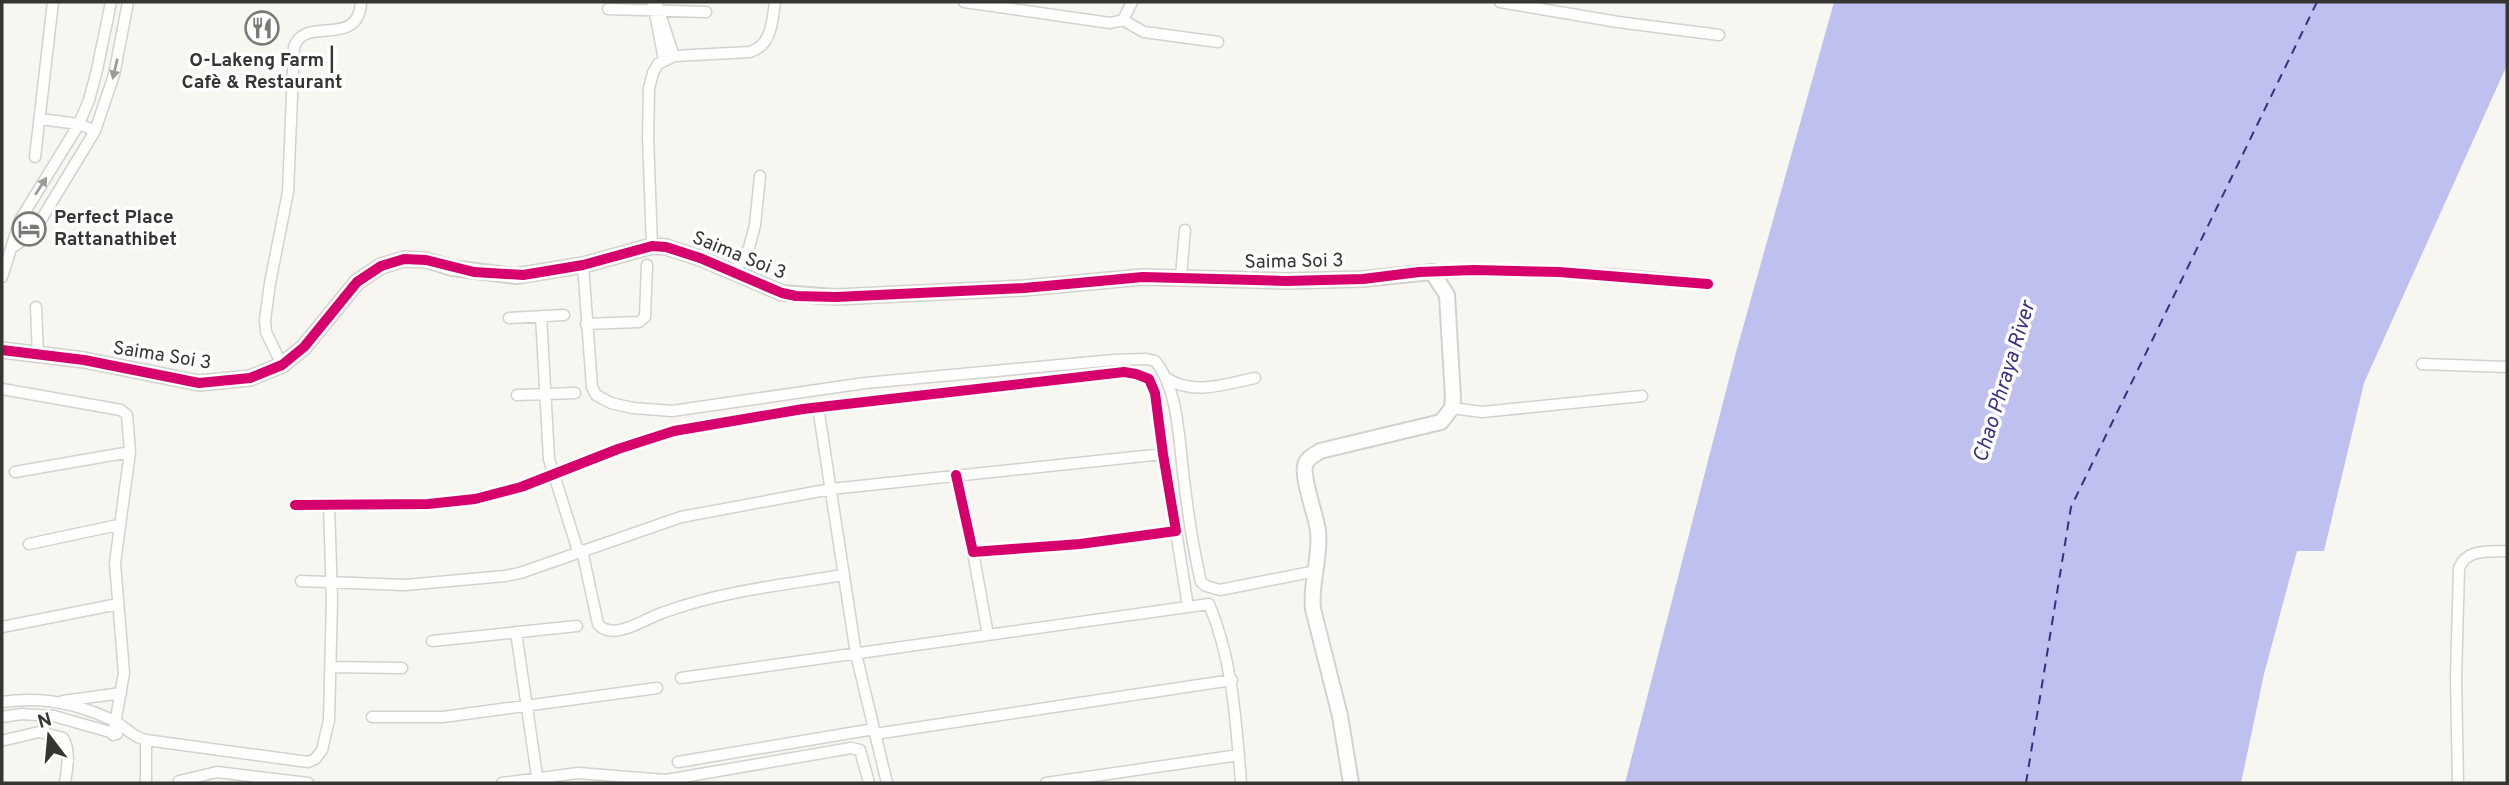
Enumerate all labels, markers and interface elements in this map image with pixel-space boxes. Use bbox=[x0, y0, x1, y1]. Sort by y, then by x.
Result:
restaurant icon: O-Lakeng Farm | Cafè & Restaurant bbox=[243, 9, 281, 47]
place label: O-Lakeng Farm | Cafè & Restaurant bbox=[182, 45, 342, 95]
one-way arrow bbox=[109, 58, 120, 80]
one-way arrow bbox=[34, 176, 47, 195]
place label: Perfect Place Rattanathibet bbox=[54, 206, 177, 252]
hotel icon: Perfect Place Rattanathibet bbox=[10, 210, 48, 248]
street label: Saima Soi 3 bbox=[689, 226, 789, 286]
street label: Saima Soi 3 bbox=[1244, 249, 1344, 275]
water label: Chao Phraya River bbox=[1968, 296, 2043, 466]
street label: Saima Soi 3 bbox=[111, 336, 213, 376]
north arrow bbox=[14, 701, 84, 771]
text: N bbox=[35, 708, 55, 735]

